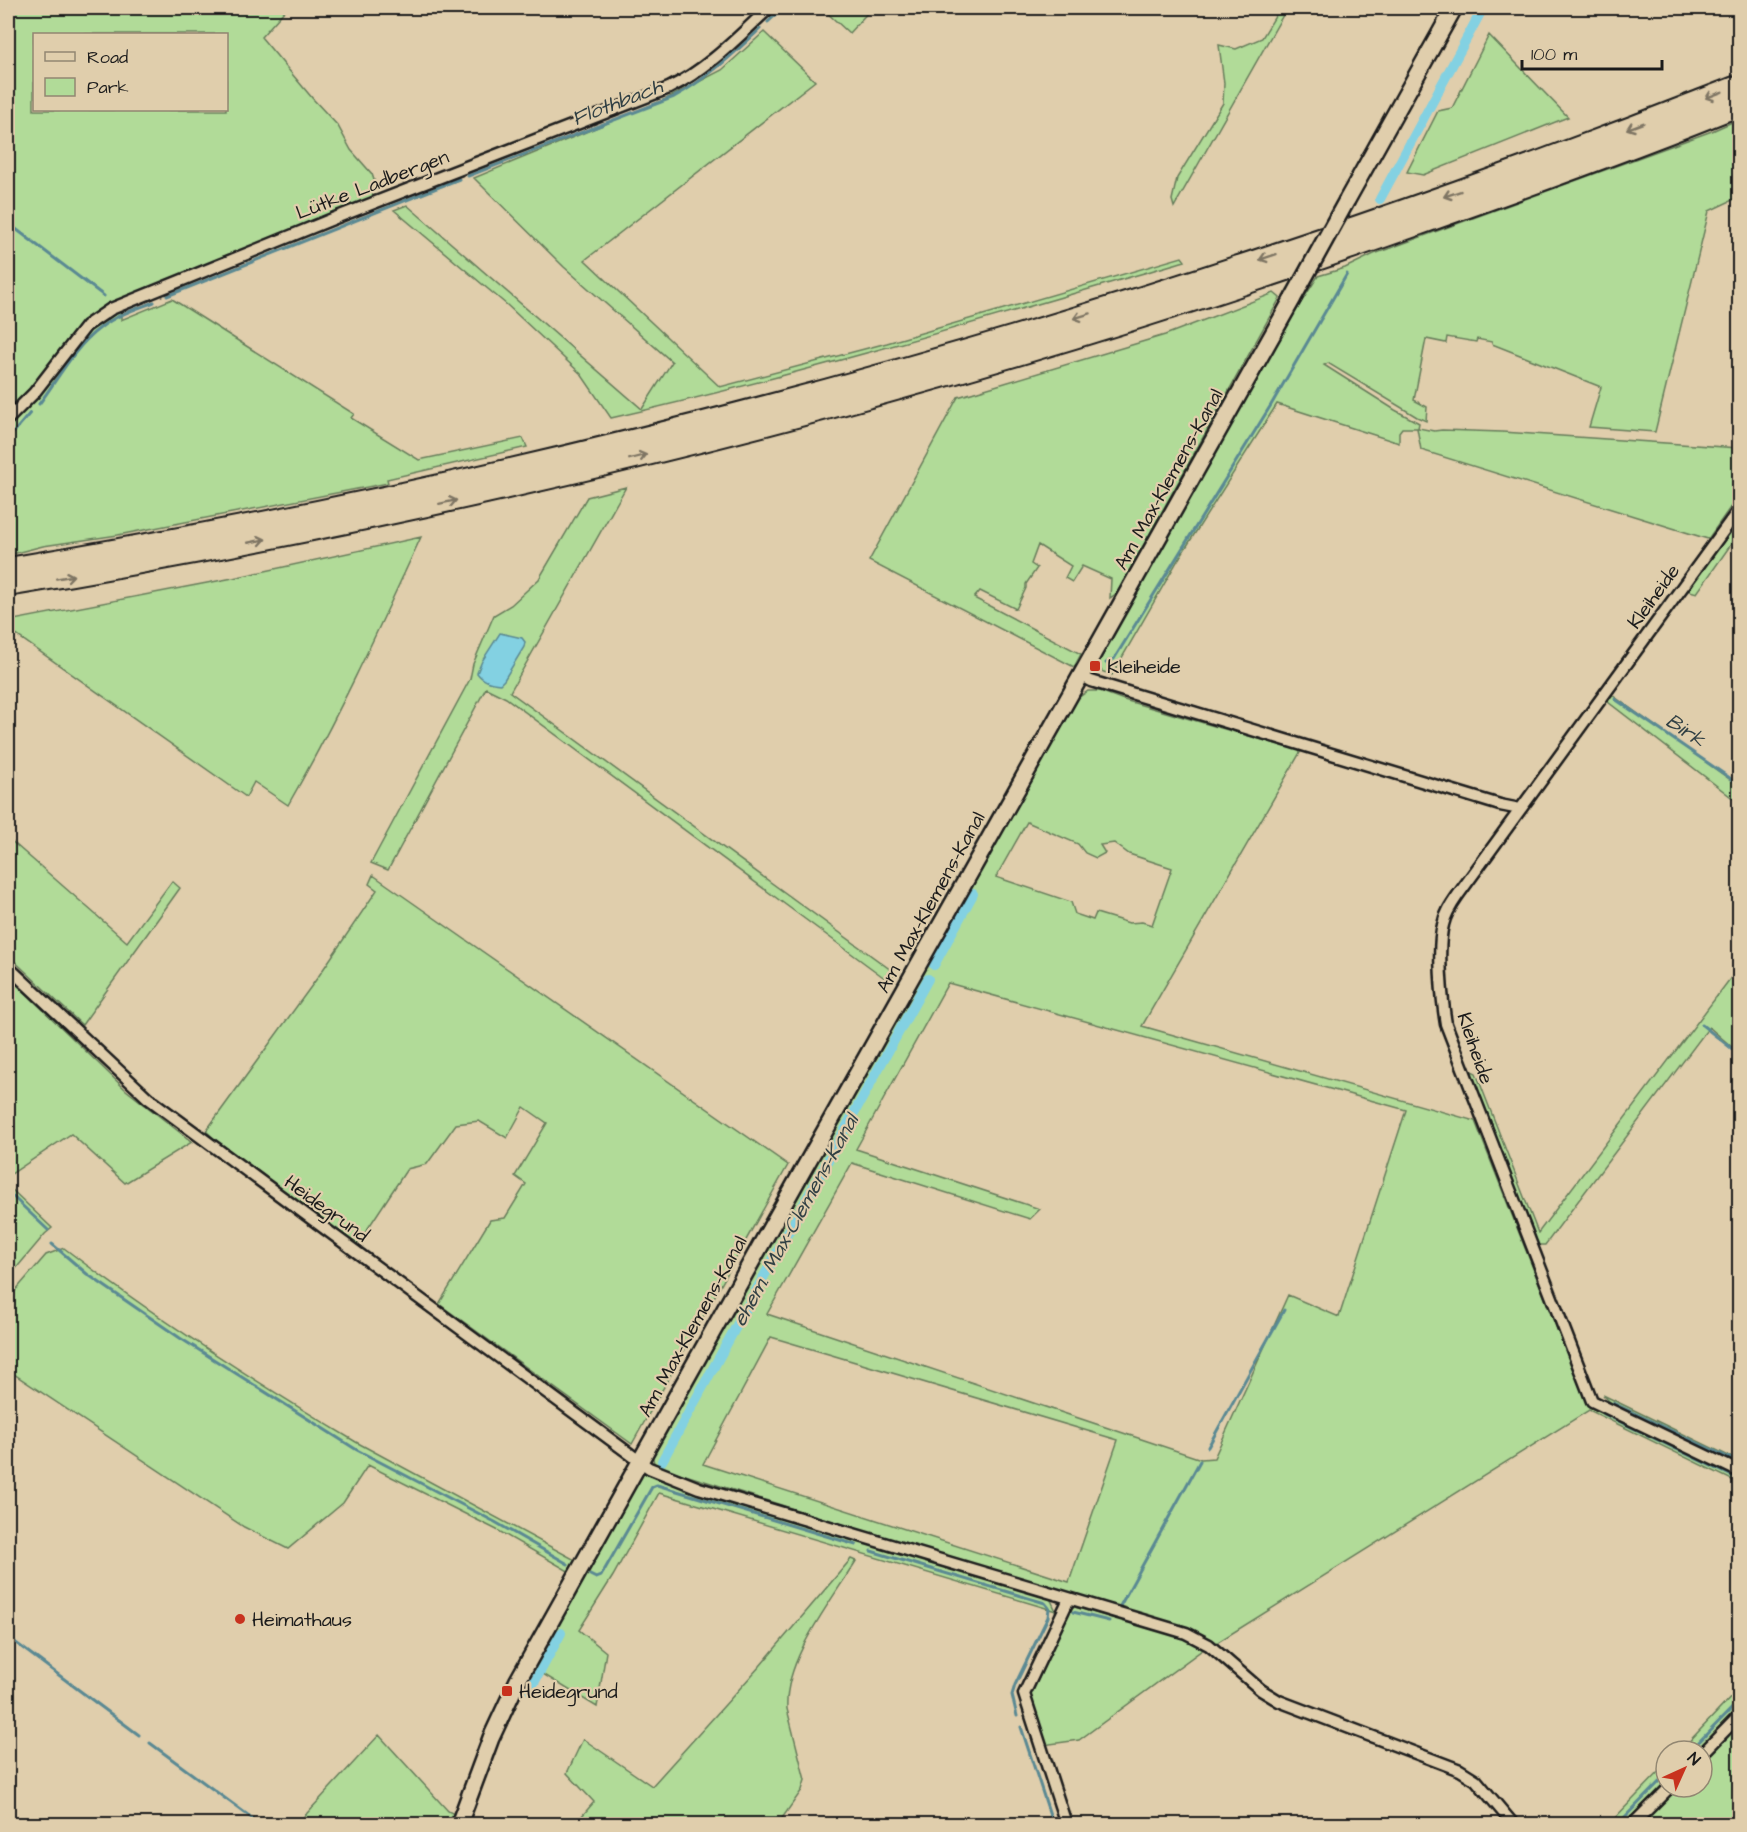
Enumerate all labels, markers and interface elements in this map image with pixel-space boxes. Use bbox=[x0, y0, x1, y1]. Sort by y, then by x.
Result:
legend bbox=[33, 33, 228, 111]
scale bar bbox=[1522, 33, 1662, 71]
text: 100 m bbox=[1531, 42, 1577, 67]
text: Road bbox=[87, 45, 128, 70]
water label: Flothbach bbox=[568, 71, 668, 133]
text: Park bbox=[87, 75, 129, 100]
one-way arrow bbox=[1706, 90, 1724, 101]
one-way arrow bbox=[1626, 122, 1645, 133]
street label: Lütke Ladbergen bbox=[292, 143, 453, 228]
one-way arrow bbox=[1443, 190, 1462, 201]
one-way arrow bbox=[1259, 253, 1278, 264]
one-way arrow bbox=[1073, 311, 1092, 322]
street label: Am Max-Klemens-Kanal bbox=[1107, 384, 1230, 575]
one-way arrow bbox=[628, 451, 647, 463]
one-way arrow bbox=[438, 495, 457, 507]
one-way arrow bbox=[247, 535, 266, 546]
street label: Kleiheide bbox=[1621, 558, 1687, 635]
one-way arrow bbox=[55, 571, 75, 582]
place label: Kleiheide bbox=[1107, 653, 1181, 681]
marker: Kleiheide bbox=[1088, 659, 1102, 673]
water label: Birk bbox=[1660, 706, 1712, 755]
street label: Am Max-Klemens-Kanal bbox=[869, 807, 992, 998]
street label: Kleiheide bbox=[1450, 1009, 1500, 1088]
water label: ehem. Max-Clemens-Kanal bbox=[725, 1107, 867, 1331]
street label: Heidegrund bbox=[278, 1168, 375, 1250]
street label: Am Max-Klemens-Kanal bbox=[631, 1231, 754, 1422]
place label: Heimathaus bbox=[252, 1606, 352, 1634]
marker: Heimathaus bbox=[233, 1612, 247, 1626]
place label: Heidegrund bbox=[519, 1678, 618, 1707]
marker: Heidegrund bbox=[500, 1684, 514, 1698]
north arrow bbox=[1654, 1739, 1714, 1799]
text: N bbox=[1683, 1748, 1705, 1770]

